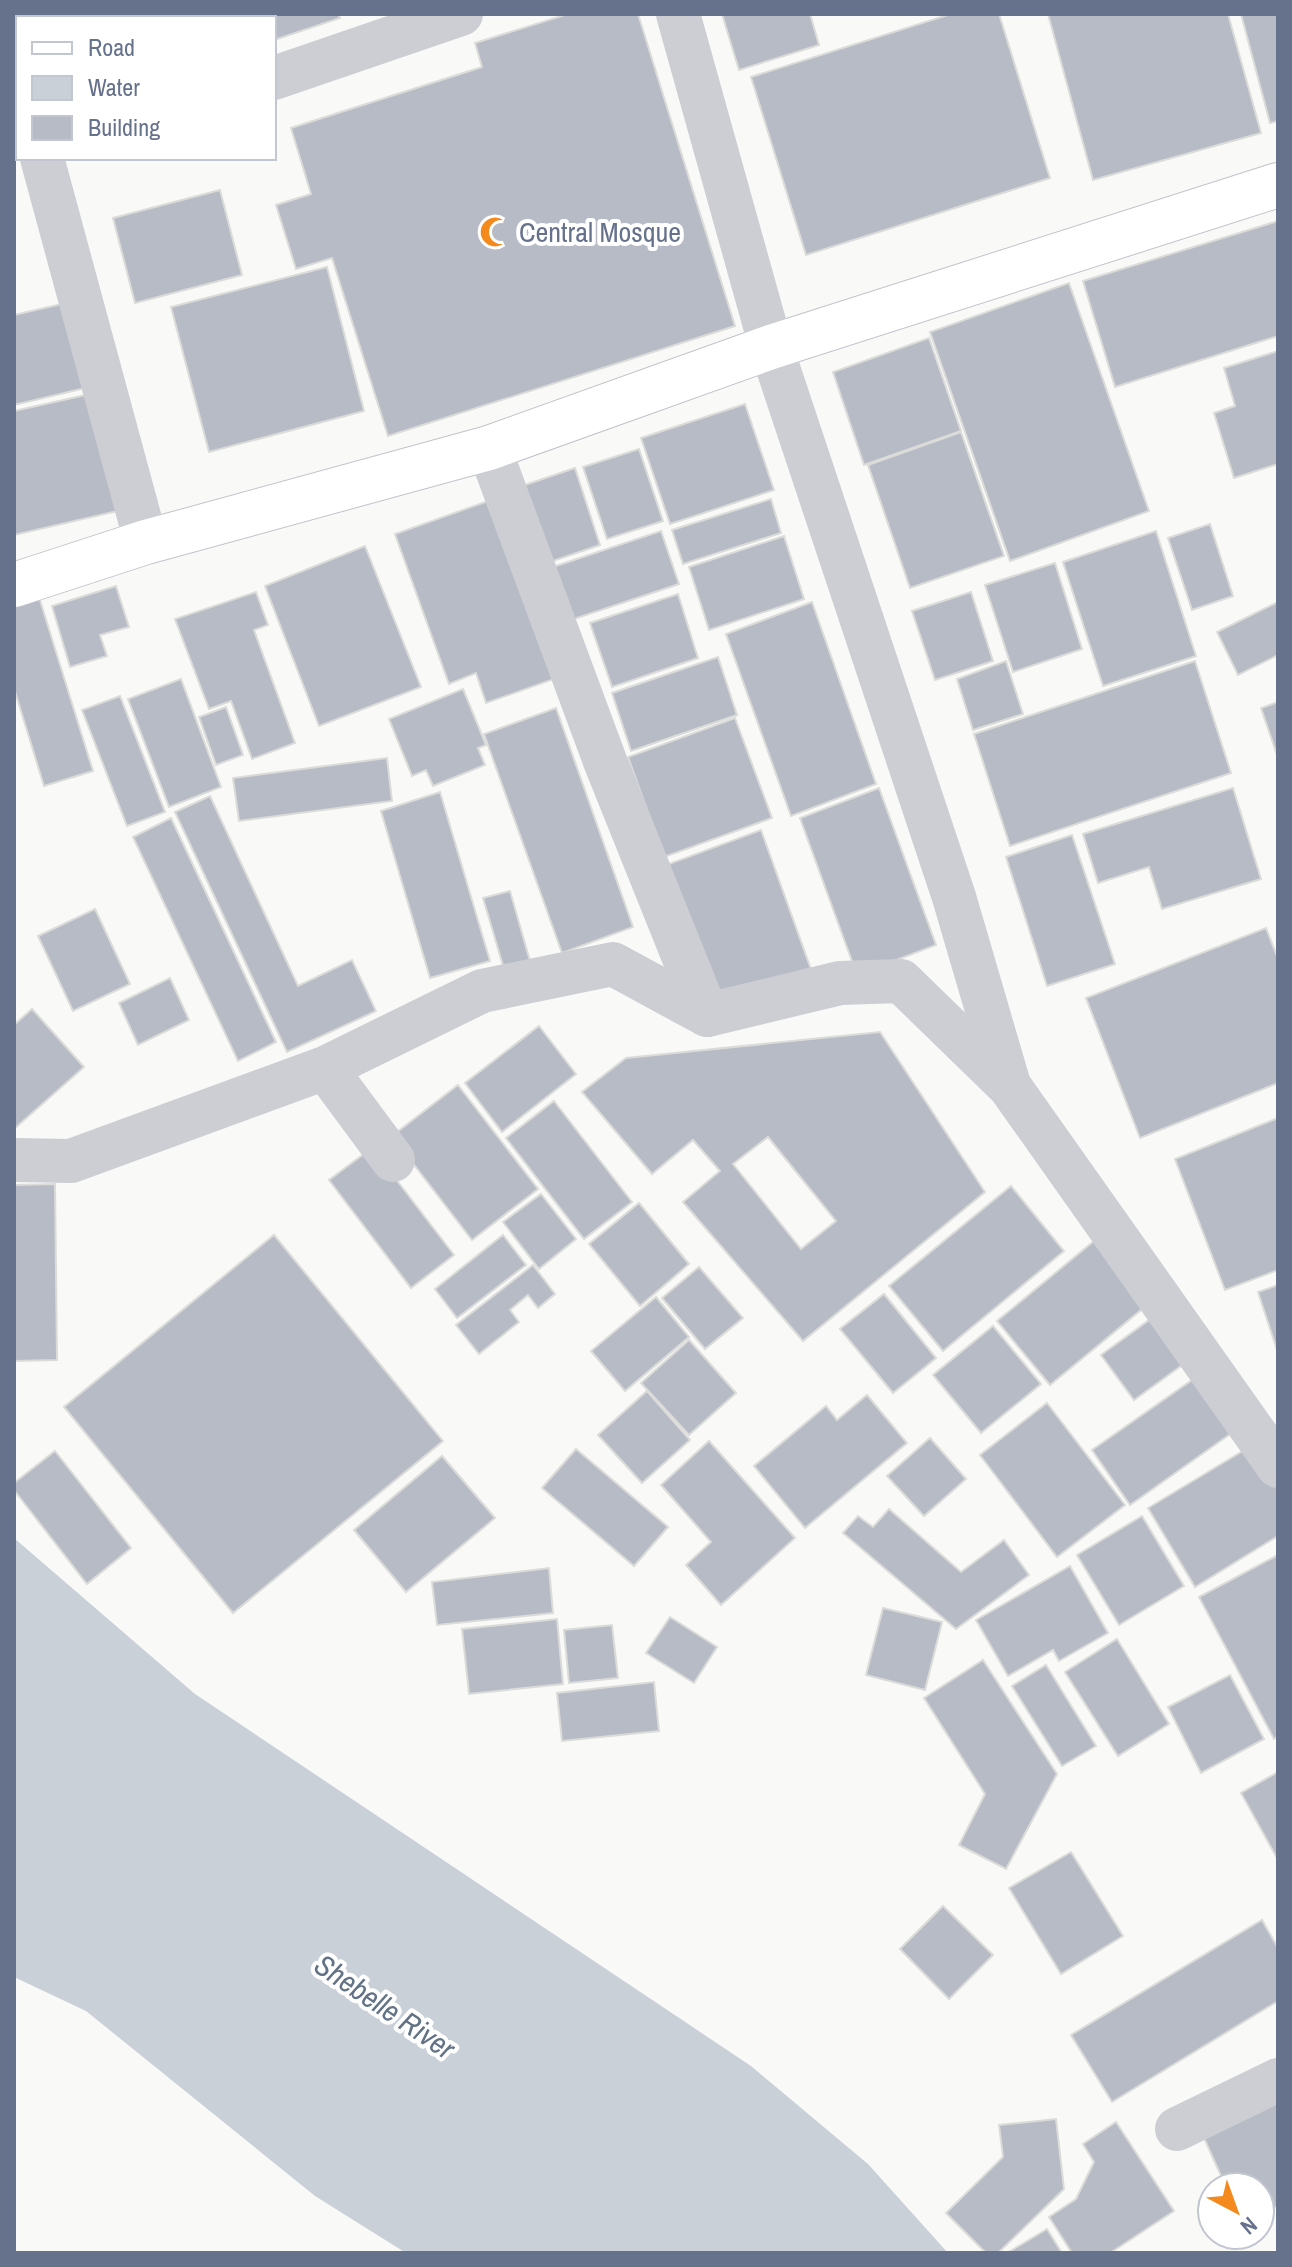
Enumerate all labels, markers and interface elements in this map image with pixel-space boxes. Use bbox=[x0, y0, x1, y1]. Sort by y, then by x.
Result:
legend bbox=[16, 16, 276, 160]
text: Road bbox=[88, 31, 135, 63]
text: Water bbox=[88, 71, 140, 103]
text: Building bbox=[88, 111, 160, 143]
place label: Central Mosque bbox=[519, 213, 681, 251]
mosque icon: Central Mosque bbox=[478, 215, 512, 249]
water label: Shebelle River bbox=[307, 1944, 464, 2068]
north arrow bbox=[1196, 2171, 1276, 2251]
text: N bbox=[1234, 2210, 1264, 2242]

